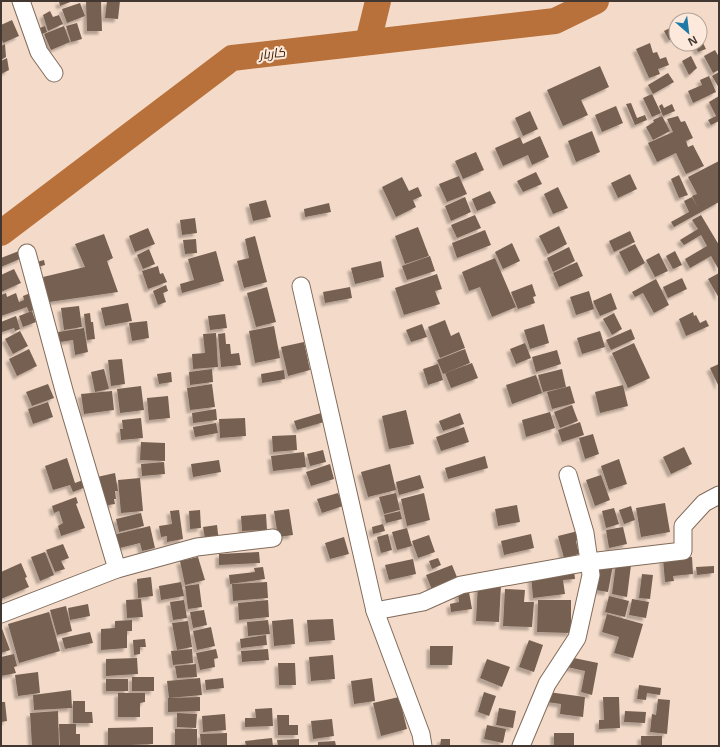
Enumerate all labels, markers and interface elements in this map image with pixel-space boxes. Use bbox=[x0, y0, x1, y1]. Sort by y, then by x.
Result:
north arrow bbox=[668, 12, 708, 52]
text: N bbox=[685, 33, 700, 50]
water label: کاربار bbox=[256, 43, 287, 64]

